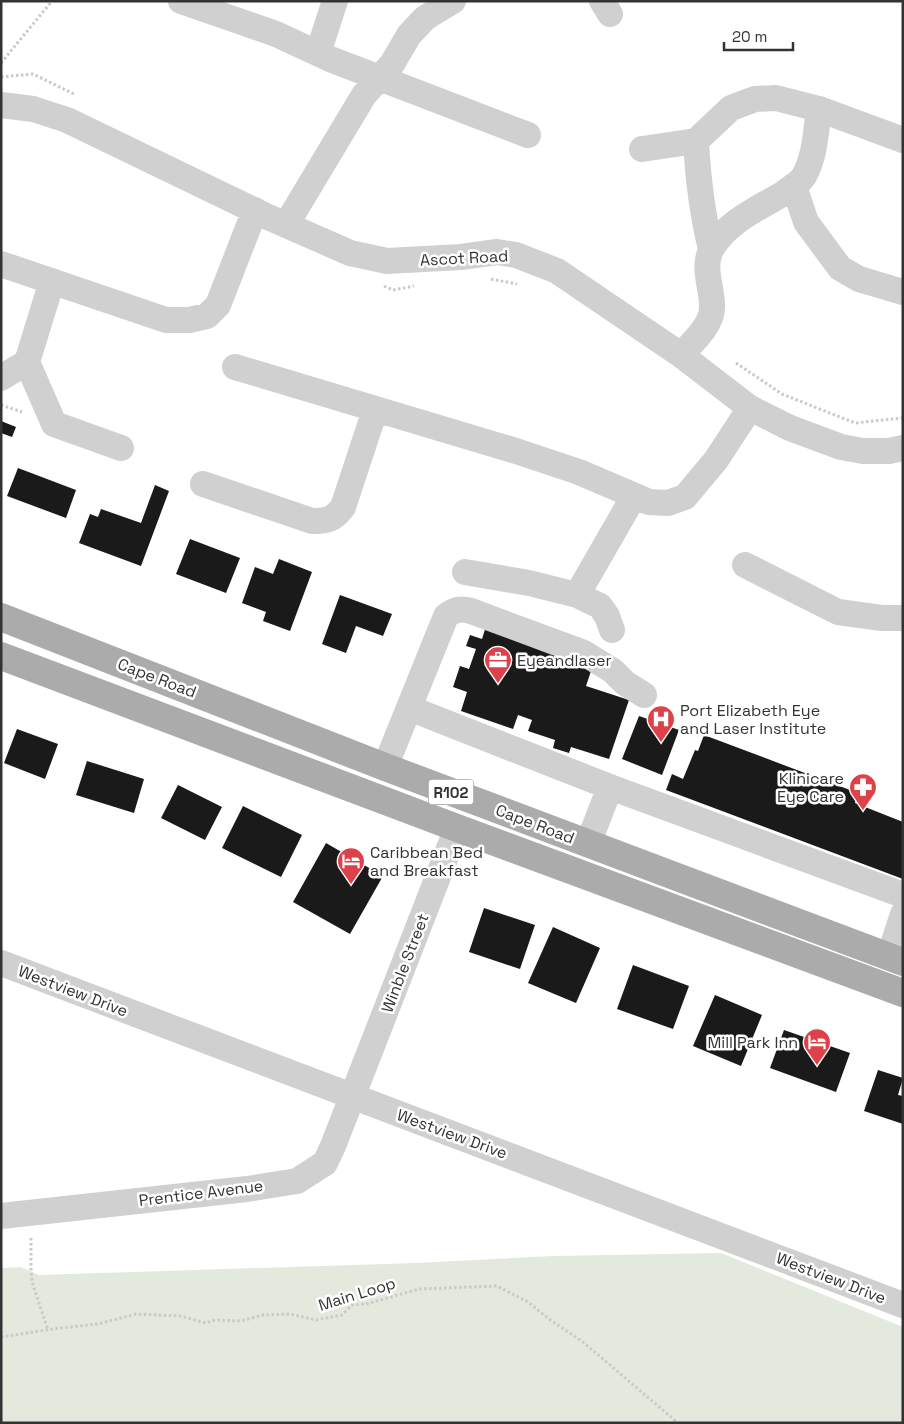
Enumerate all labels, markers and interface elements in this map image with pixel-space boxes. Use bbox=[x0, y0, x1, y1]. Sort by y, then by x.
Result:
scale bar bbox=[724, 20, 793, 52]
text: 20 m bbox=[732, 27, 767, 46]
street label: Ascot Road bbox=[419, 245, 509, 271]
office icon: Eyeandlaser bbox=[483, 645, 513, 684]
place label: Eyeandlaser bbox=[517, 650, 612, 671]
street label: Cape Road bbox=[115, 653, 199, 703]
place label: Port Elizabeth Eye and Laser Institute bbox=[680, 700, 826, 739]
hospital icon: Port Elizabeth Eye and Laser Institute bbox=[646, 704, 676, 743]
place label: Klinicare Eye Care bbox=[777, 768, 844, 807]
pharmacy icon: Klinicare Eye Care bbox=[848, 772, 878, 811]
road number: R102 bbox=[428, 780, 474, 804]
street label: Cape Road bbox=[493, 799, 577, 849]
place label: Caribbean Bed and Breakfast bbox=[370, 842, 483, 881]
hotel icon: Caribbean Bed and Breakfast bbox=[336, 846, 366, 885]
street label: Winble Street bbox=[376, 910, 434, 1016]
street label: Westview Drive bbox=[15, 960, 131, 1022]
hotel icon: Mill Park Inn bbox=[802, 1027, 832, 1066]
place label: Mill Park Inn bbox=[707, 1032, 798, 1053]
street label: Westview Drive bbox=[394, 1104, 510, 1164]
street label: Prentice Avenue bbox=[138, 1175, 264, 1211]
street label: Westview Drive bbox=[773, 1247, 889, 1309]
street label: Main Loop bbox=[316, 1272, 398, 1316]

